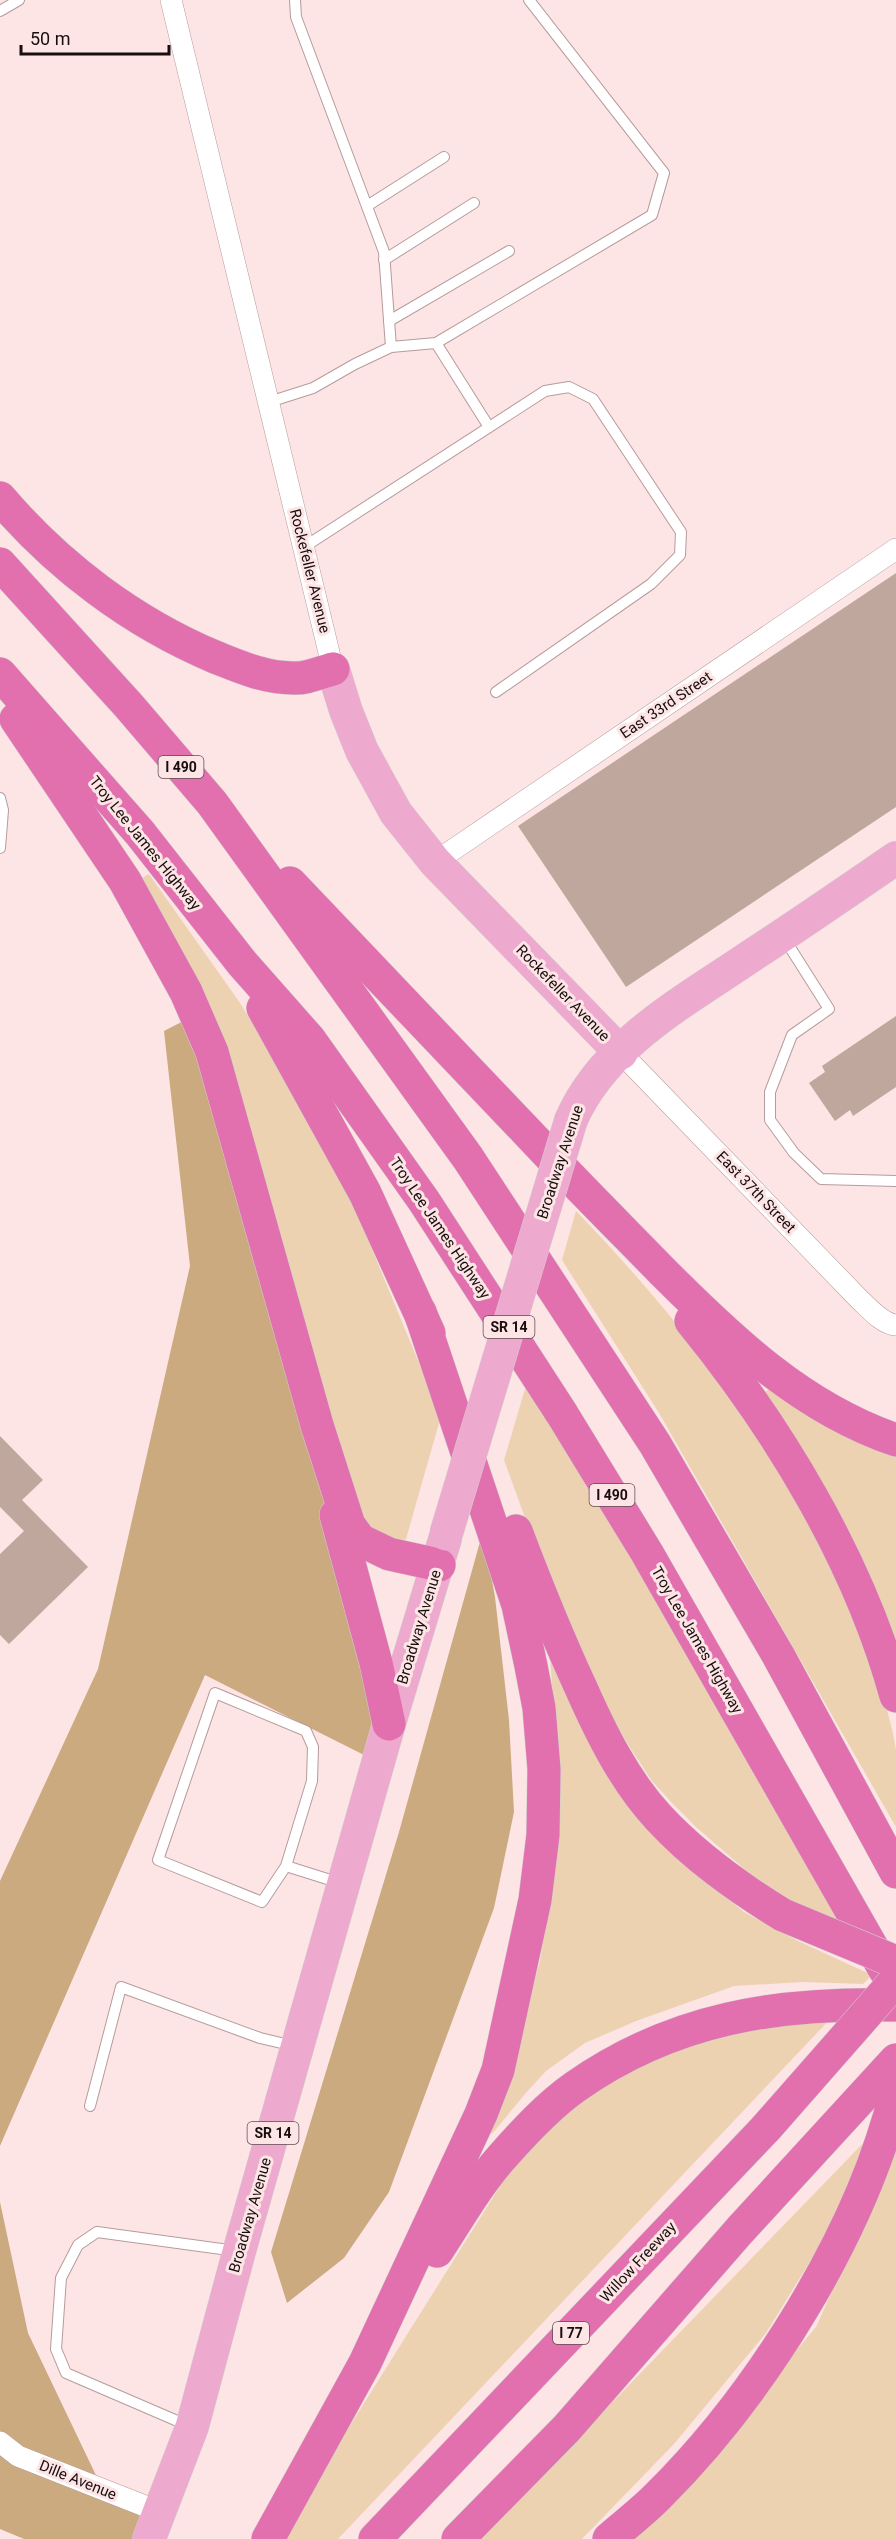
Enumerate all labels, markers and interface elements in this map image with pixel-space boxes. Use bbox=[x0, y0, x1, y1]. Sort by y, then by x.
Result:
scale bar bbox=[21, 18, 170, 56]
text: 50 m bbox=[30, 28, 70, 49]
street label: Rockefeller Avenue bbox=[286, 507, 334, 635]
street label: East 33rd Street bbox=[617, 668, 715, 742]
road number: I 490 bbox=[158, 756, 204, 778]
street label: Troy Lee James Highway bbox=[86, 773, 204, 913]
street label: Rockefeller Avenue bbox=[512, 941, 614, 1045]
street label: Broadway Avenue bbox=[533, 1103, 587, 1221]
street label: East 37th Street bbox=[713, 1147, 799, 1237]
street label: Troy Lee James Highway bbox=[386, 1154, 494, 1302]
road number: SR 14 bbox=[484, 1316, 534, 1338]
road number: I 490 bbox=[590, 1484, 634, 1506]
street label: Troy Lee James Highway bbox=[648, 1563, 746, 1717]
street label: Broadway Avenue bbox=[393, 1568, 445, 1686]
road number: SR 14 bbox=[248, 2122, 298, 2144]
street label: Broadway Avenue bbox=[225, 2155, 275, 2275]
street label: Willow Freeway bbox=[596, 2218, 680, 2306]
road number: I 77 bbox=[553, 2322, 589, 2344]
street label: Dille Avenue bbox=[37, 2456, 119, 2504]

